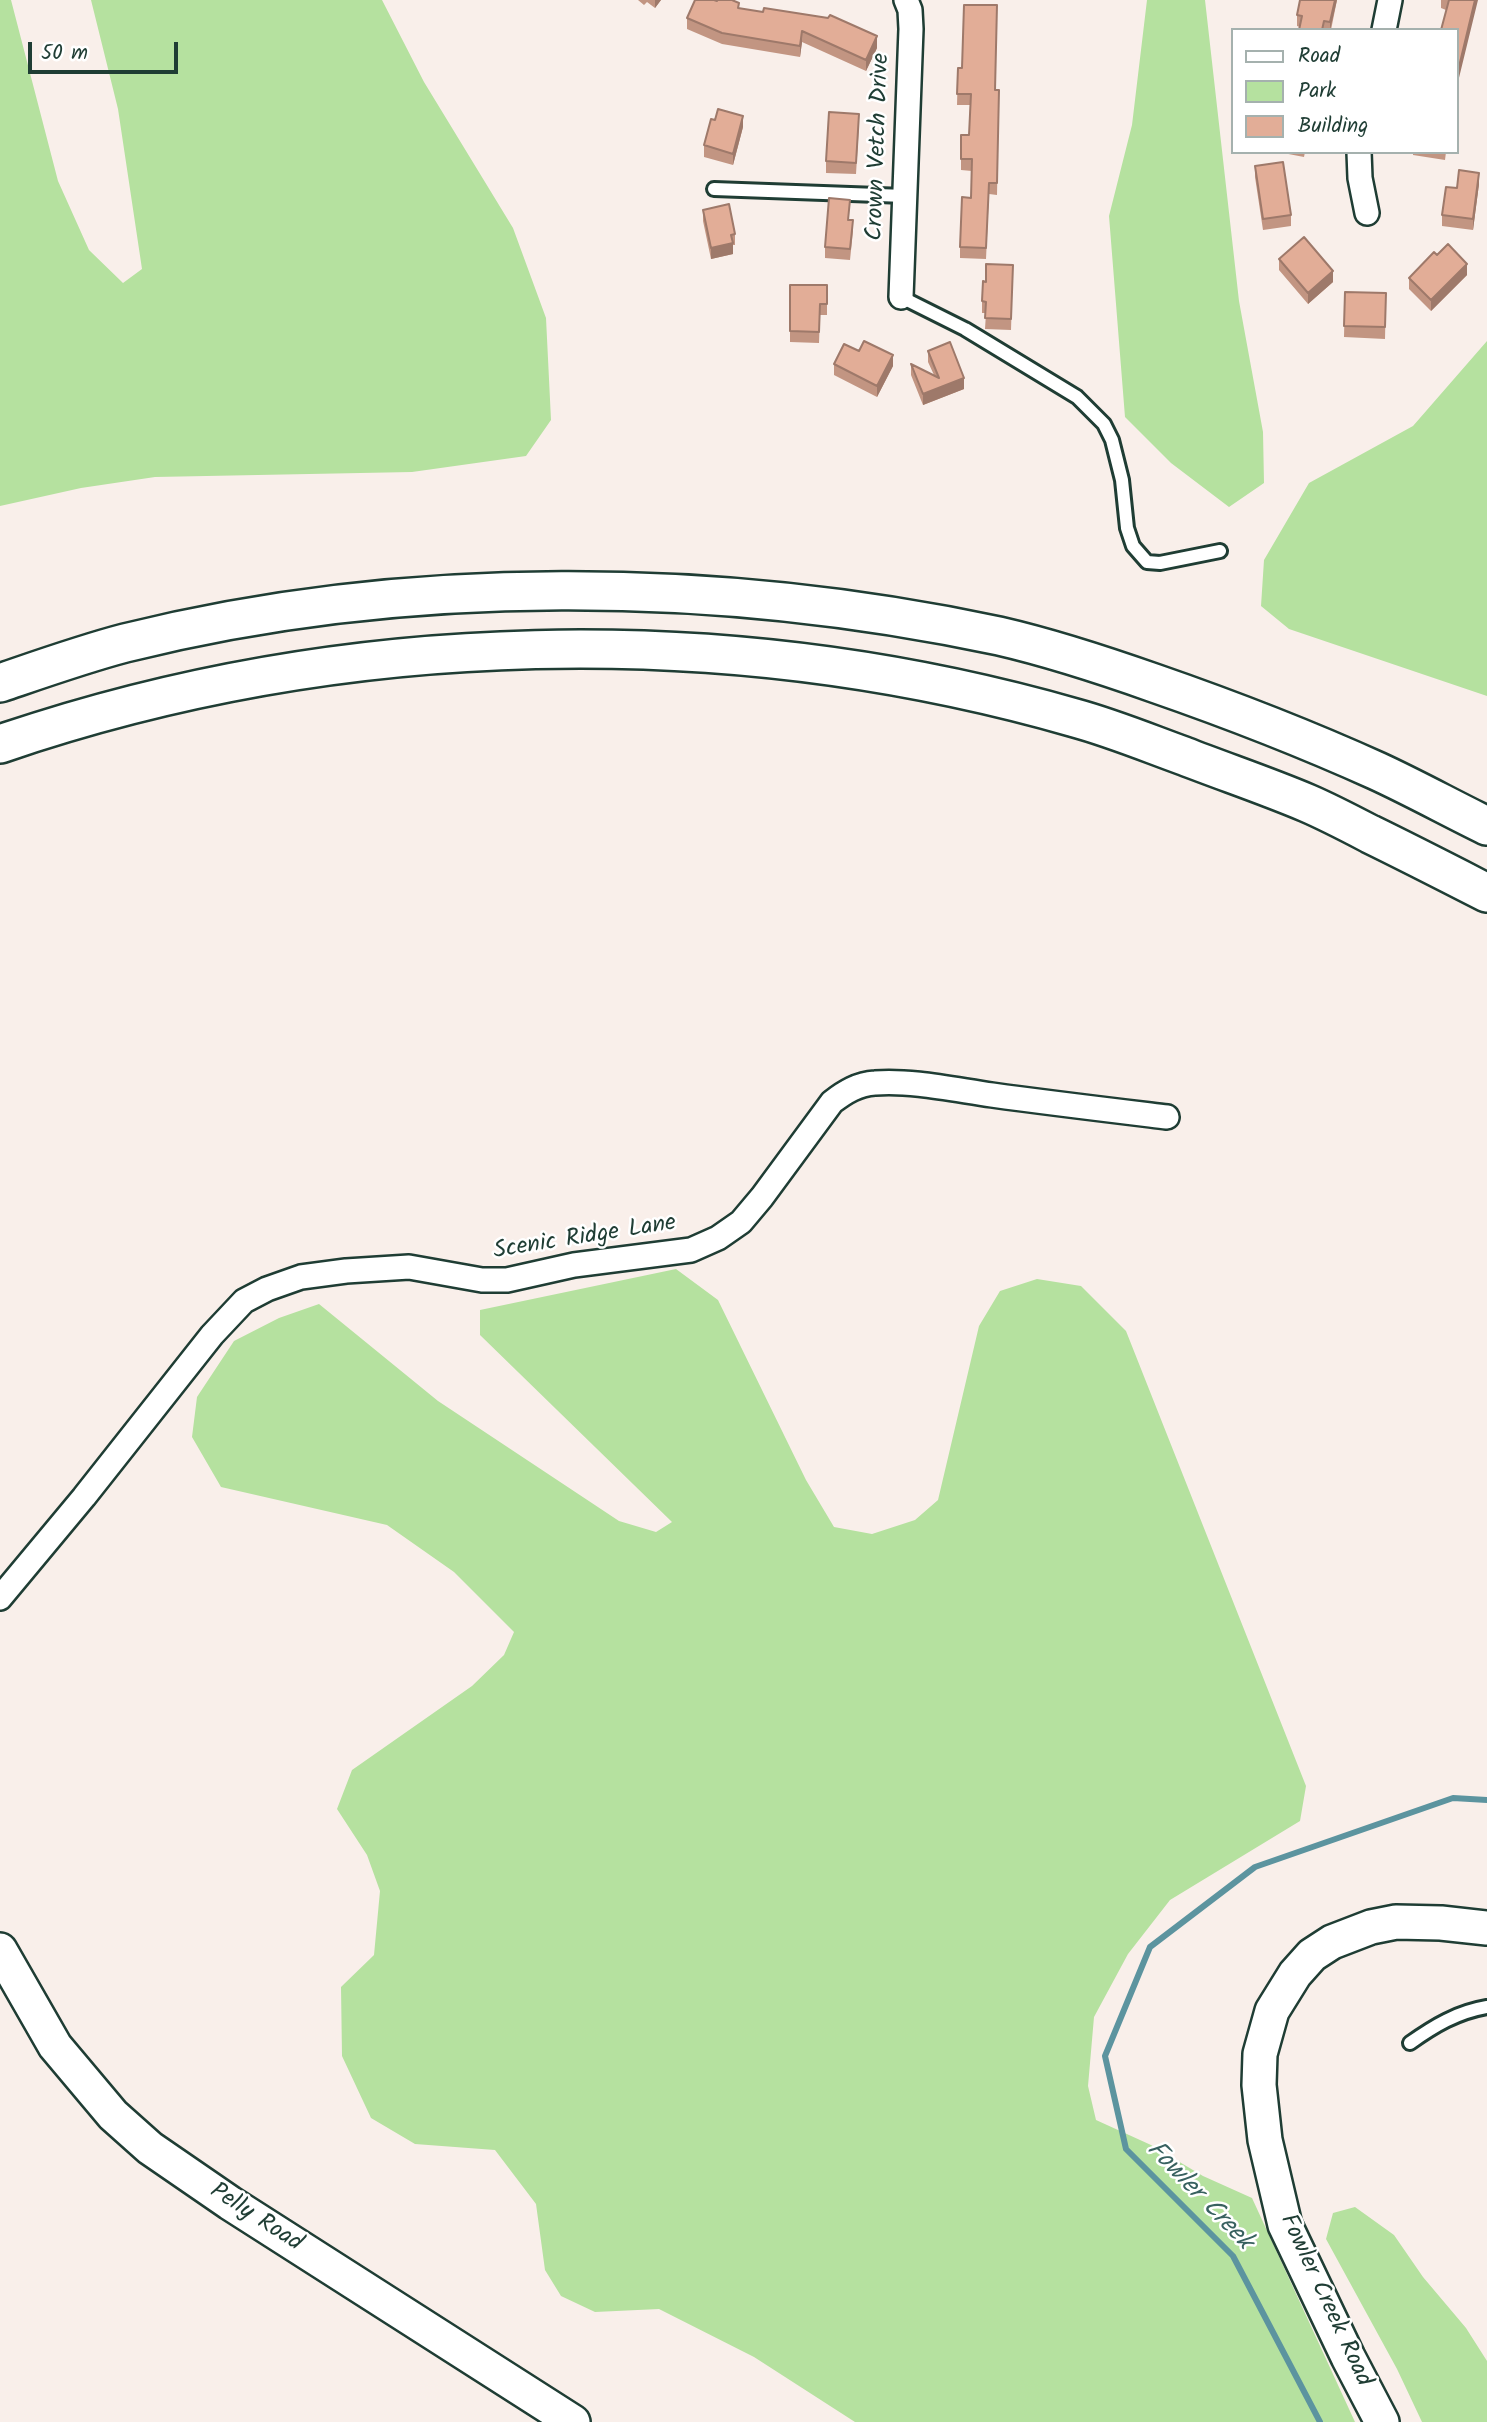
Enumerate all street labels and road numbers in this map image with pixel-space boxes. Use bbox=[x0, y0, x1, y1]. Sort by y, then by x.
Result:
street label: Crown Vetch Drive bbox=[862, 53, 898, 241]
street label: Scenic Ridge Lane bbox=[492, 1210, 678, 1268]
street label: Pelly Road bbox=[203, 2178, 307, 2260]
street label: Fowler Creek Road bbox=[1271, 2210, 1377, 2392]

